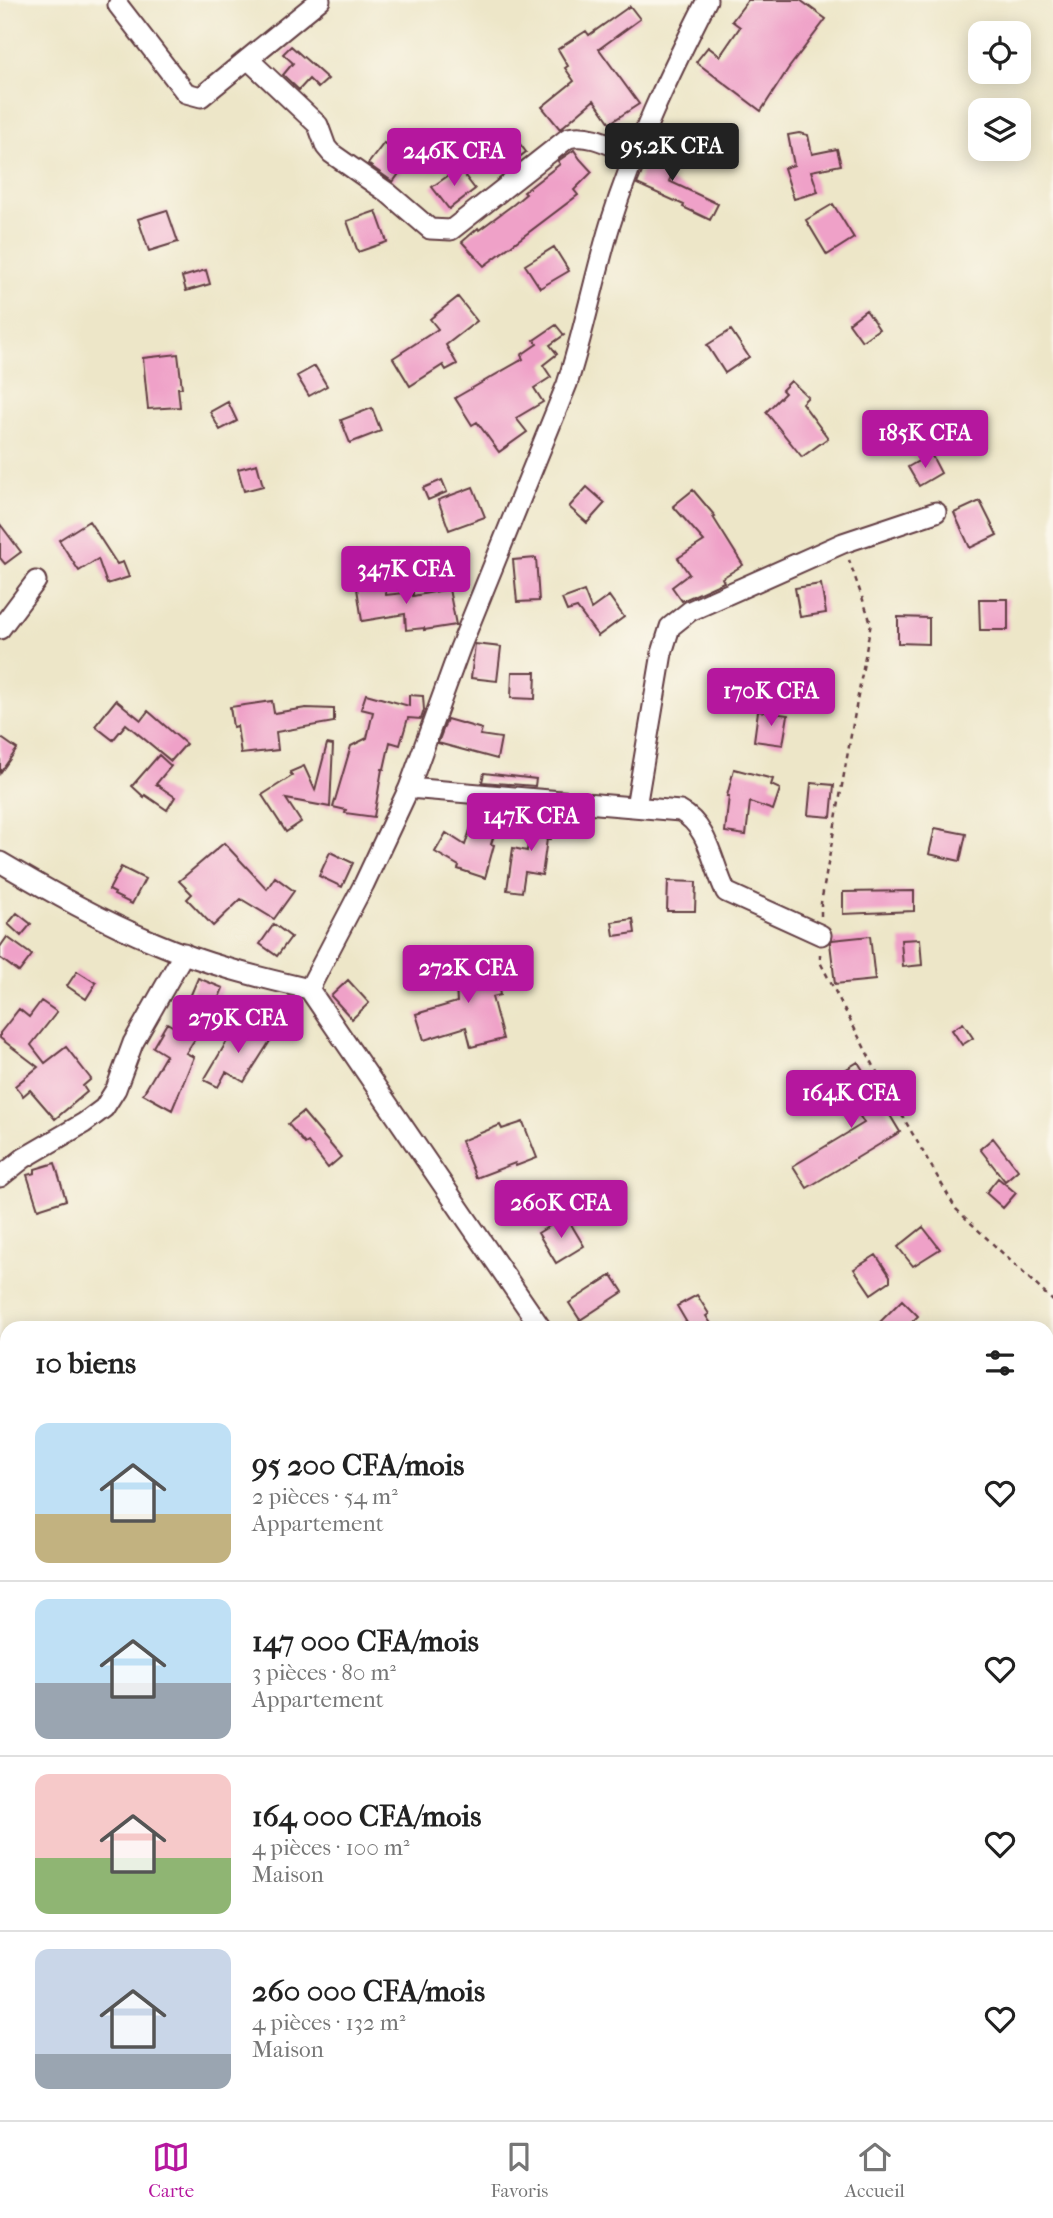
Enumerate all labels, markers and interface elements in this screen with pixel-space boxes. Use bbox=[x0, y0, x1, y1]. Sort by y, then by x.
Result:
map controls bbox=[968, 21, 1031, 161]
button: locate bbox=[968, 21, 1031, 84]
button: layers bbox=[968, 98, 1031, 161]
pin: 95.2K CFA bbox=[592, 124, 752, 183]
pin: 246K CFA bbox=[382, 128, 526, 188]
text: 95.2K CFA bbox=[621, 132, 723, 159]
text: 246K CFA bbox=[403, 137, 505, 164]
pin: 185K CFA bbox=[853, 410, 997, 470]
text: 185K CFA bbox=[878, 419, 972, 446]
pin: 347K CFA bbox=[334, 546, 478, 606]
text: 347K CFA bbox=[357, 555, 455, 582]
pin: 170K CFA bbox=[699, 668, 843, 728]
text: 170K CFA bbox=[723, 677, 819, 704]
pin: 147K CFA bbox=[459, 794, 603, 853]
text: 147K CFA bbox=[483, 802, 579, 829]
pin: 272K CFA bbox=[396, 946, 540, 1005]
text: 272K CFA bbox=[419, 954, 517, 981]
pin: 279K CFA bbox=[166, 996, 310, 1055]
text: 279K CFA bbox=[189, 1004, 288, 1031]
pin: 164K CFA bbox=[779, 1070, 923, 1130]
text: 164K CFA bbox=[802, 1079, 900, 1106]
pin: 260K CFA bbox=[489, 1180, 633, 1240]
text: 260K CFA bbox=[511, 1189, 611, 1216]
icon: filters bbox=[981, 1344, 1019, 1382]
text: 10 biens bbox=[35, 1346, 136, 1381]
text: 95 200 CFA/mois bbox=[252, 1448, 464, 1483]
icon: home bbox=[91, 1451, 175, 1535]
icon: heart bbox=[981, 1474, 1019, 1512]
text: 2 pièces · 54 m² bbox=[252, 1483, 398, 1510]
text: Appartement bbox=[252, 1510, 384, 1537]
text: 147 000 CFA/mois bbox=[252, 1624, 479, 1659]
icon: home bbox=[91, 1627, 175, 1711]
icon: heart bbox=[981, 1650, 1019, 1688]
text: 3 pièces · 80 m² bbox=[252, 1659, 396, 1686]
text: Appartement bbox=[252, 1686, 384, 1713]
text: 164 000 CFA/mois bbox=[252, 1799, 481, 1834]
icon: home bbox=[91, 1802, 175, 1886]
icon: heart bbox=[981, 1825, 1019, 1863]
text: 4 pièces · 100 m² bbox=[252, 1834, 409, 1861]
text: Maison bbox=[252, 1861, 324, 1888]
text: 260 000 CFA/mois bbox=[252, 1974, 485, 2009]
icon: home bbox=[91, 1977, 175, 2061]
icon: heart bbox=[981, 2000, 1019, 2038]
text: 4 pièces · 132 m² bbox=[252, 2009, 405, 2036]
text: Maison bbox=[252, 2036, 324, 2063]
tab: Carte bbox=[148, 2138, 194, 2202]
tab: Favoris bbox=[491, 2138, 548, 2202]
tab: Accueil bbox=[845, 2138, 905, 2202]

